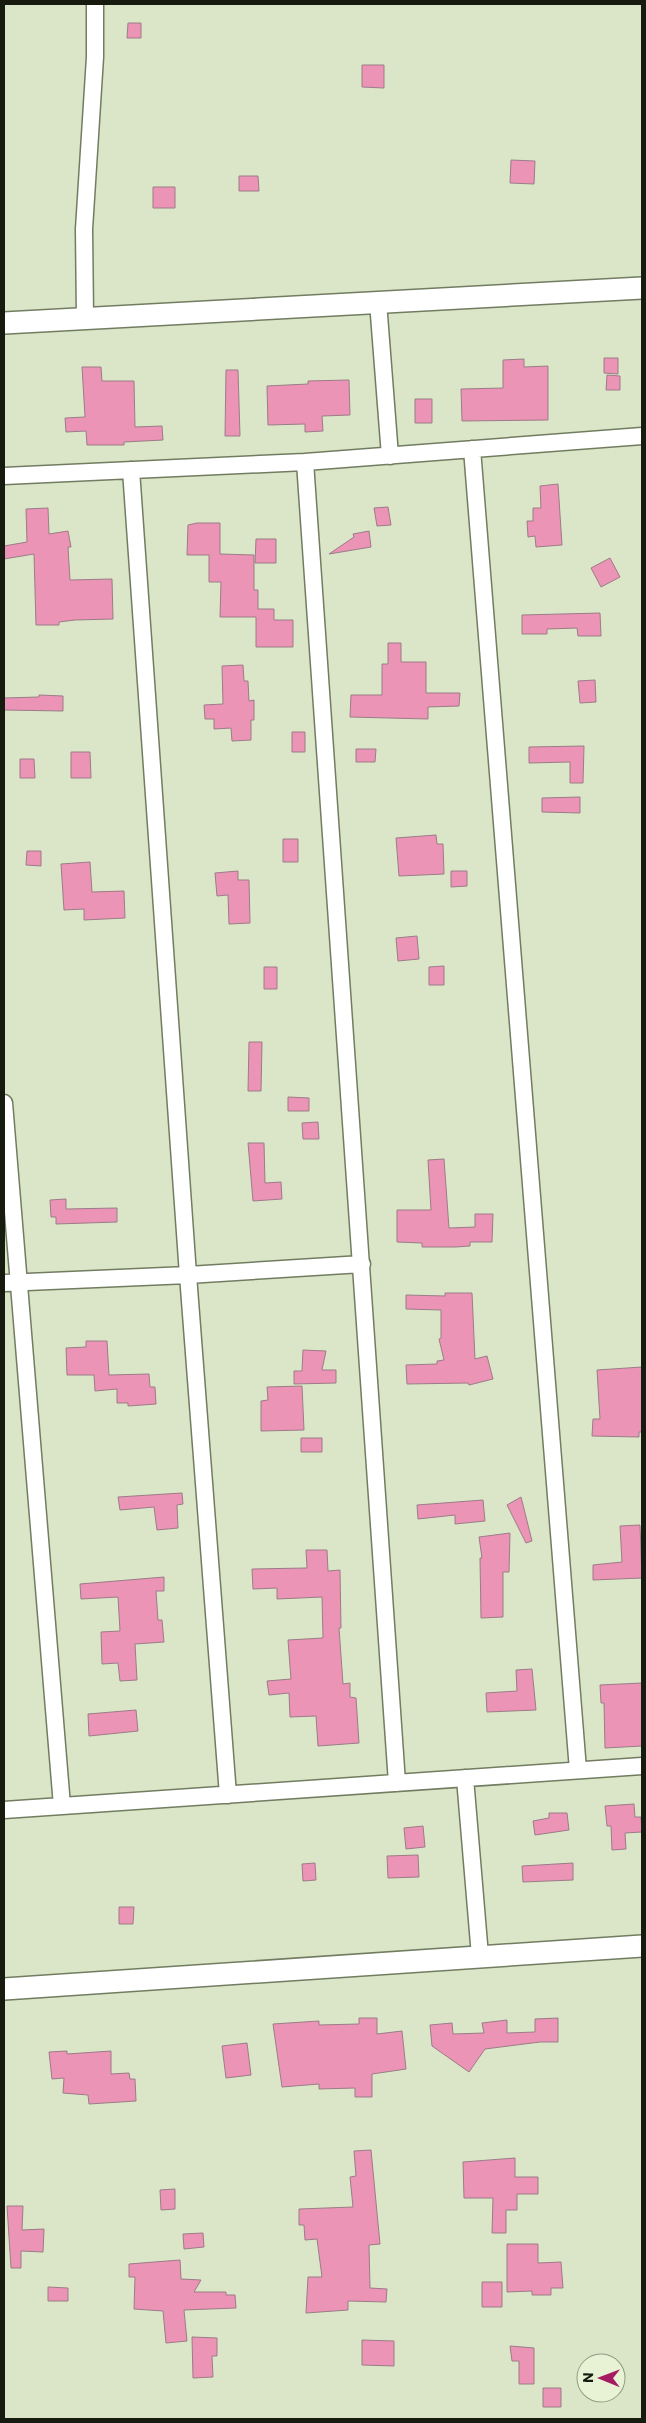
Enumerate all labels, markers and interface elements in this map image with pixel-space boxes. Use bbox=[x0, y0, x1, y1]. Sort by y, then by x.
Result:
north arrow bbox=[576, 2353, 626, 2403]
text: N bbox=[579, 2372, 596, 2383]

